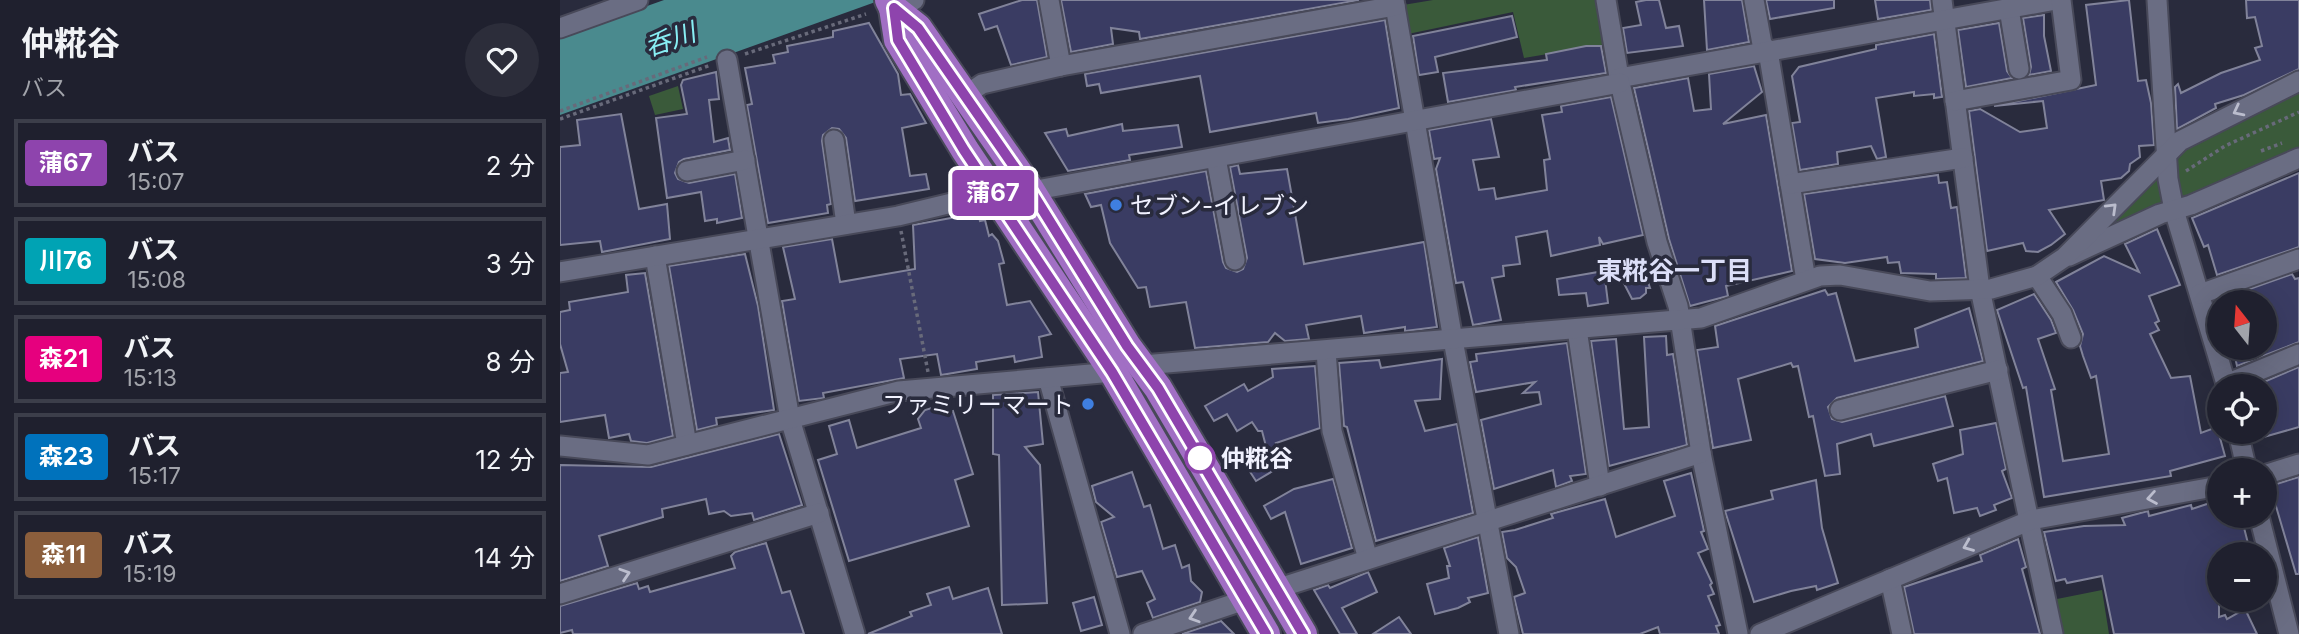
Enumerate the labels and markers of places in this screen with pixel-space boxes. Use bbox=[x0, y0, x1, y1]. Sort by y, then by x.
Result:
place label: セブン-イレブン bbox=[1130, 191, 1309, 220]
marker: セブン-イレブン bbox=[1108, 197, 1124, 213]
place label: ファミリーマート bbox=[882, 390, 1074, 419]
marker: ファミリーマート bbox=[1080, 396, 1096, 412]
marker: 仲糀谷 bbox=[1185, 443, 1215, 473]
place label: 仲糀谷 bbox=[1221, 444, 1293, 473]

